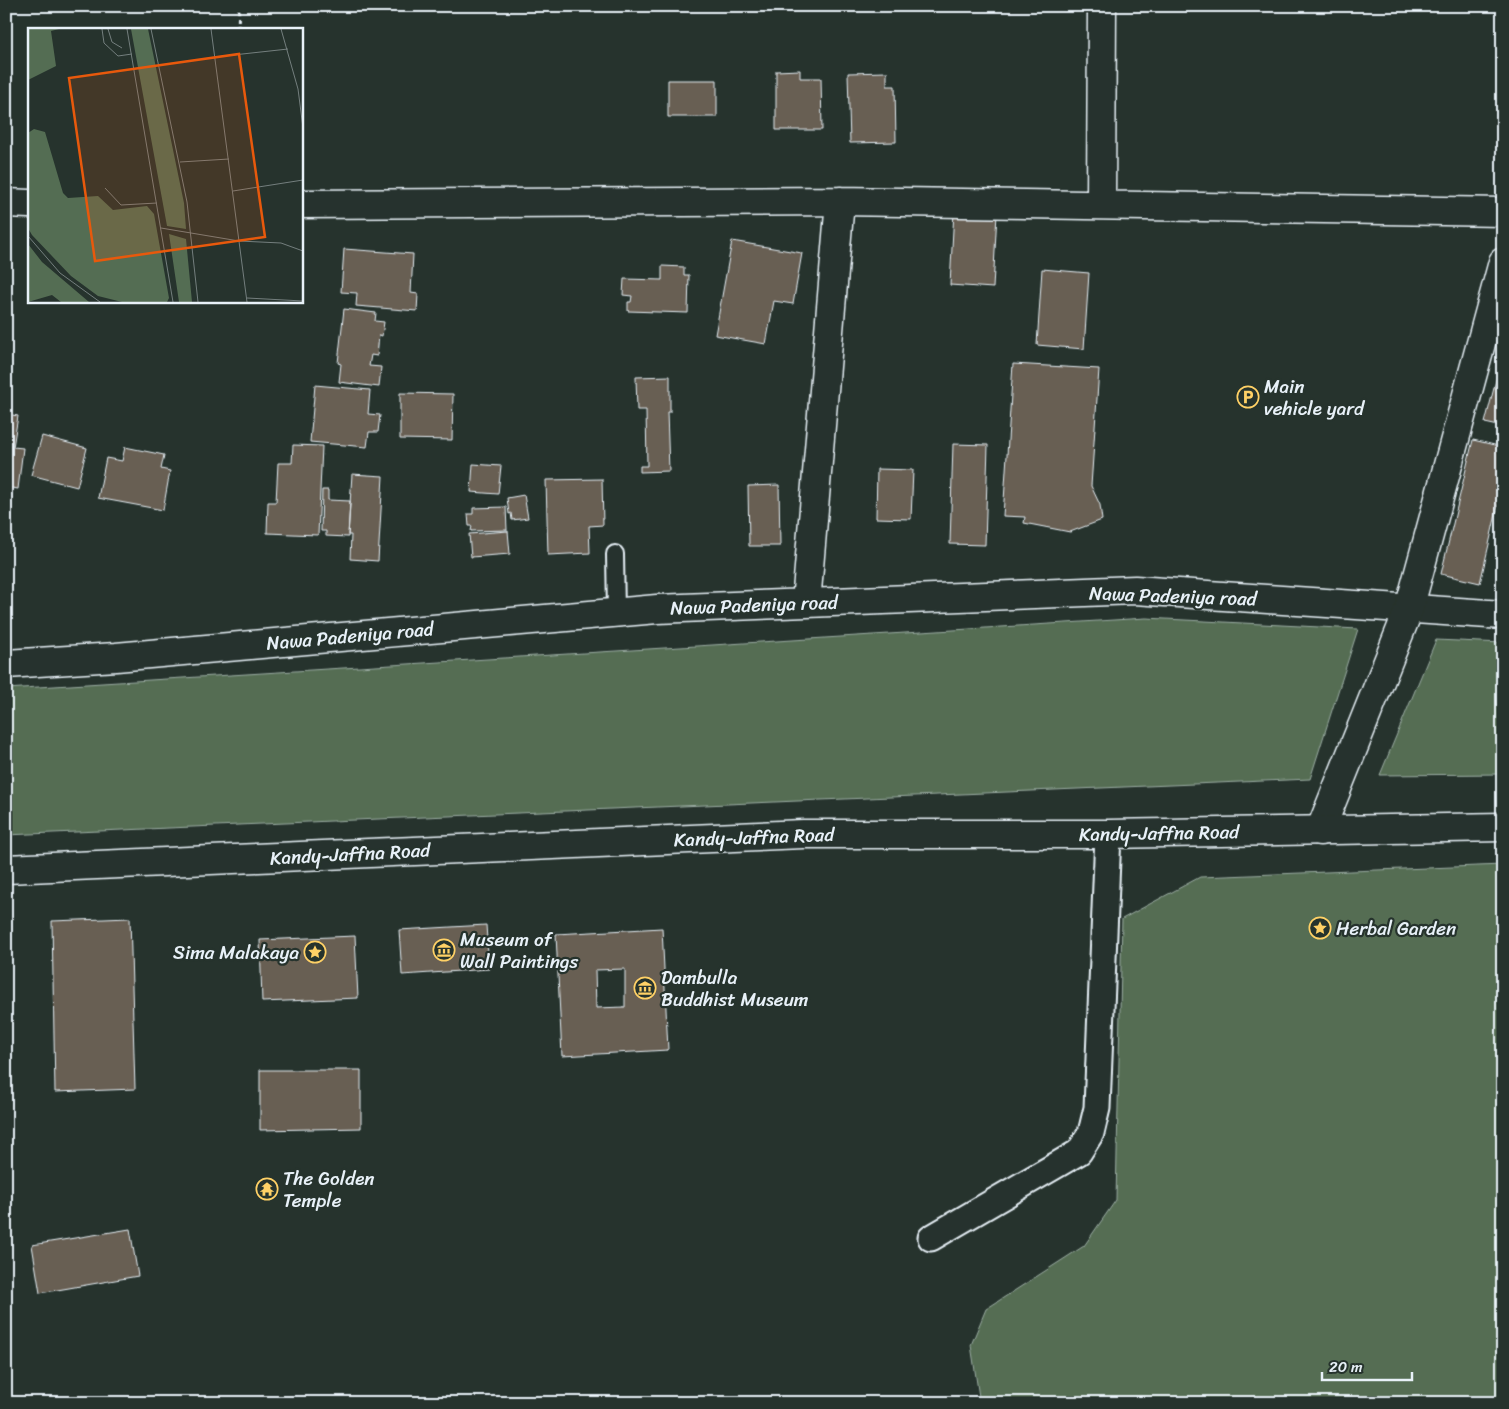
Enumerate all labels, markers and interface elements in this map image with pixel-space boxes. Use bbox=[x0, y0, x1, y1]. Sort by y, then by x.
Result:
inset map bbox=[28, 28, 302, 302]
place label: Main vehicle yard bbox=[1264, 370, 1366, 425]
parking icon: Main vehicle yard bbox=[1236, 385, 1260, 409]
street label: Nawa Padeniya road bbox=[1089, 577, 1259, 615]
street label: Nawa Padeniya road bbox=[670, 586, 840, 624]
street label: Nawa Padeniya road bbox=[265, 612, 437, 660]
street label: Kandy-Jaffna Road bbox=[1079, 815, 1240, 851]
street label: Kandy-Jaffna Road bbox=[673, 818, 836, 856]
street label: Kandy-Jaffna Road bbox=[269, 833, 432, 875]
place label: Herbal Garden bbox=[1336, 912, 1456, 945]
place icon: Herbal Garden bbox=[1308, 916, 1332, 940]
place label: Museum of Wall Paintings bbox=[460, 923, 579, 978]
place label: Sima Malakaya bbox=[173, 936, 299, 969]
museum icon: Museum of Wall Paintings bbox=[432, 938, 456, 962]
place icon: Sima Malakaya bbox=[303, 940, 327, 964]
place label: Dambulla Buddhist Museum bbox=[661, 961, 809, 1016]
museum icon: Dambulla Buddhist Museum bbox=[633, 976, 657, 1000]
place label: The Golden Temple bbox=[283, 1162, 375, 1217]
temple icon: The Golden Temple bbox=[255, 1177, 279, 1201]
scale bar bbox=[1322, 1349, 1412, 1381]
text: 20 m bbox=[1329, 1354, 1363, 1380]

